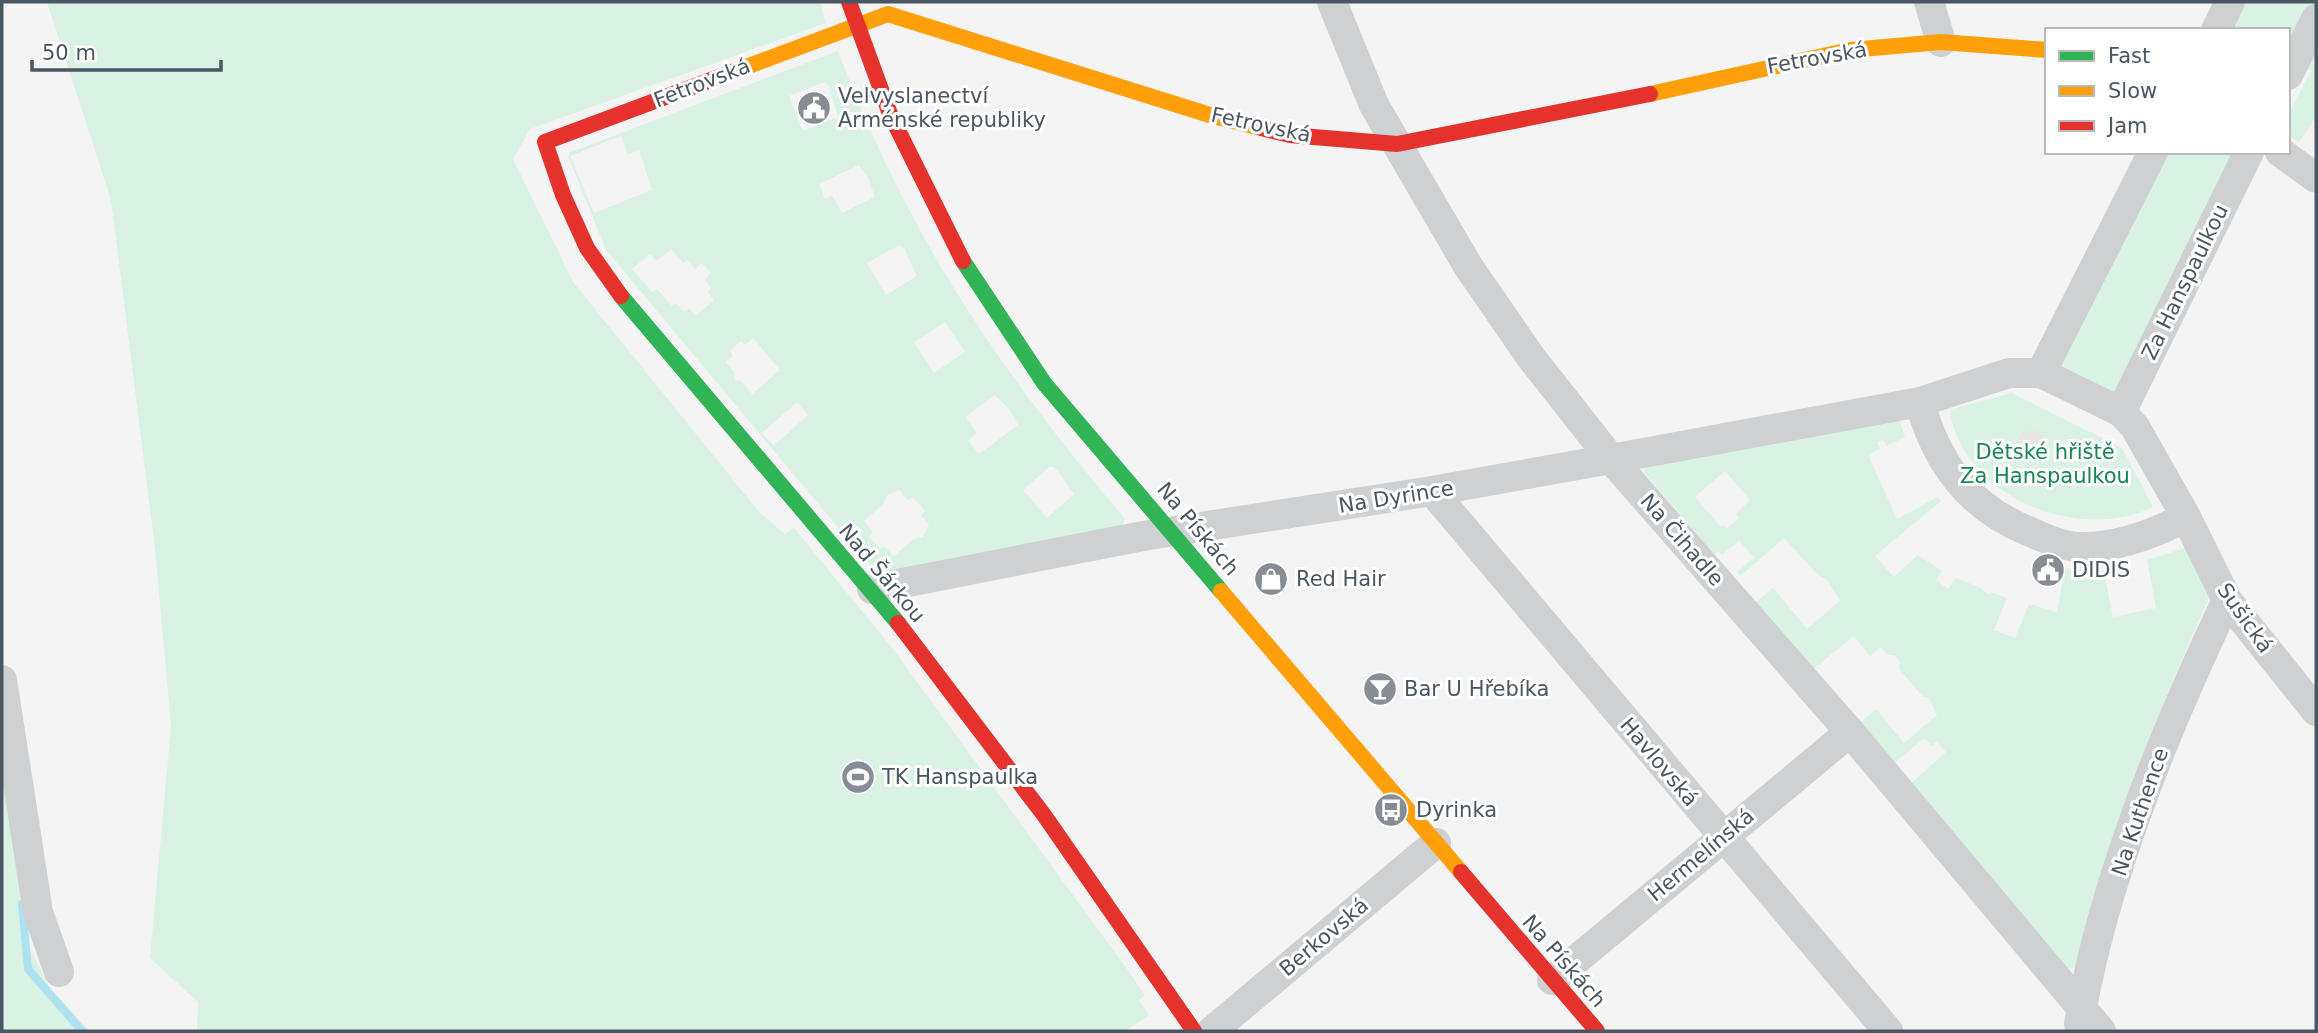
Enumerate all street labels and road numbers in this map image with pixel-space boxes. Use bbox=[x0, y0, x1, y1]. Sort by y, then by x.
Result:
street label: Fetrovská bbox=[1765, 37, 1869, 79]
street label: Fetrovská bbox=[650, 54, 754, 112]
street label: Fetrovská bbox=[1209, 103, 1313, 147]
street label: Za Hanspaulkou bbox=[2137, 200, 2233, 364]
street label: Na Dyrince bbox=[1337, 476, 1455, 518]
street label: Na Pískách bbox=[1152, 478, 1244, 580]
street label: Na Čihadle bbox=[1636, 488, 1729, 591]
street label: Nad Šárkou bbox=[834, 518, 931, 627]
street label: Sušická bbox=[2212, 579, 2278, 657]
street label: Havlovská bbox=[1615, 713, 1703, 811]
street label: Na Kuthence bbox=[2107, 745, 2173, 879]
street label: Hermelínská bbox=[1643, 804, 1759, 906]
street label: Berkovská bbox=[1275, 893, 1373, 981]
street label: Na Pískách bbox=[1517, 910, 1611, 1012]

